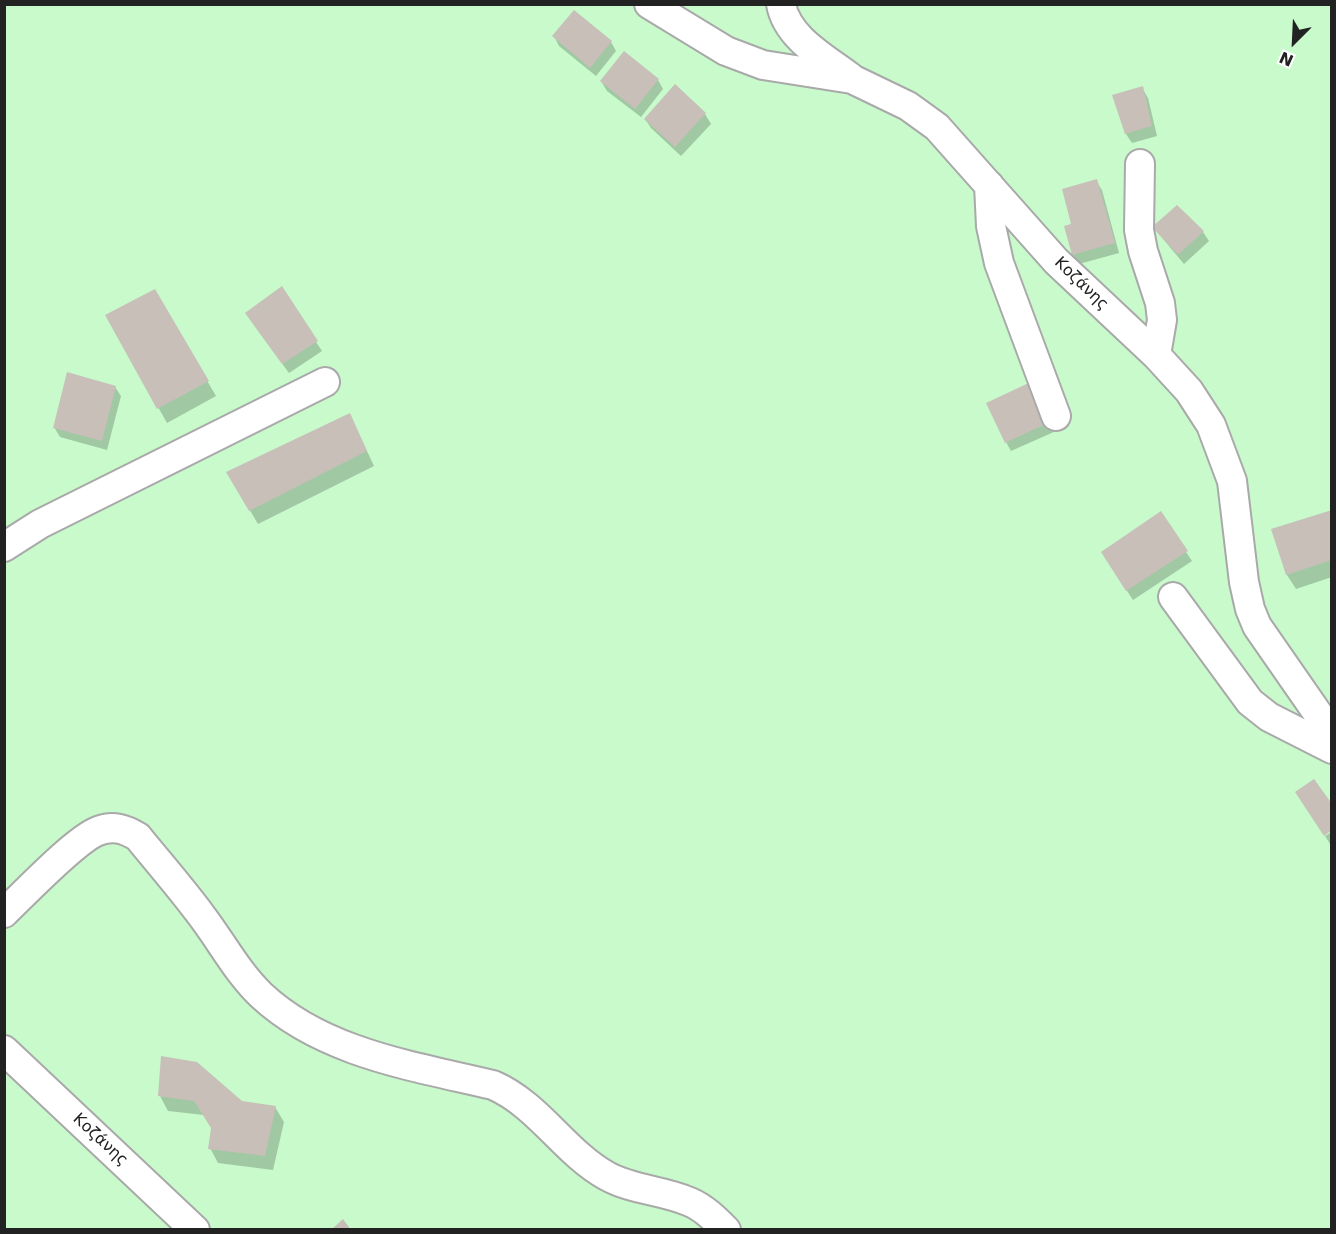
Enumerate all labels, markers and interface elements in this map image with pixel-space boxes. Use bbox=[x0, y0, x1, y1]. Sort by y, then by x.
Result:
north arrow bbox=[1264, 12, 1324, 72]
text: N bbox=[1277, 48, 1296, 70]
street label: Κοζάνης bbox=[1050, 253, 1112, 315]
street label: Κοζάνης bbox=[69, 1110, 131, 1170]

